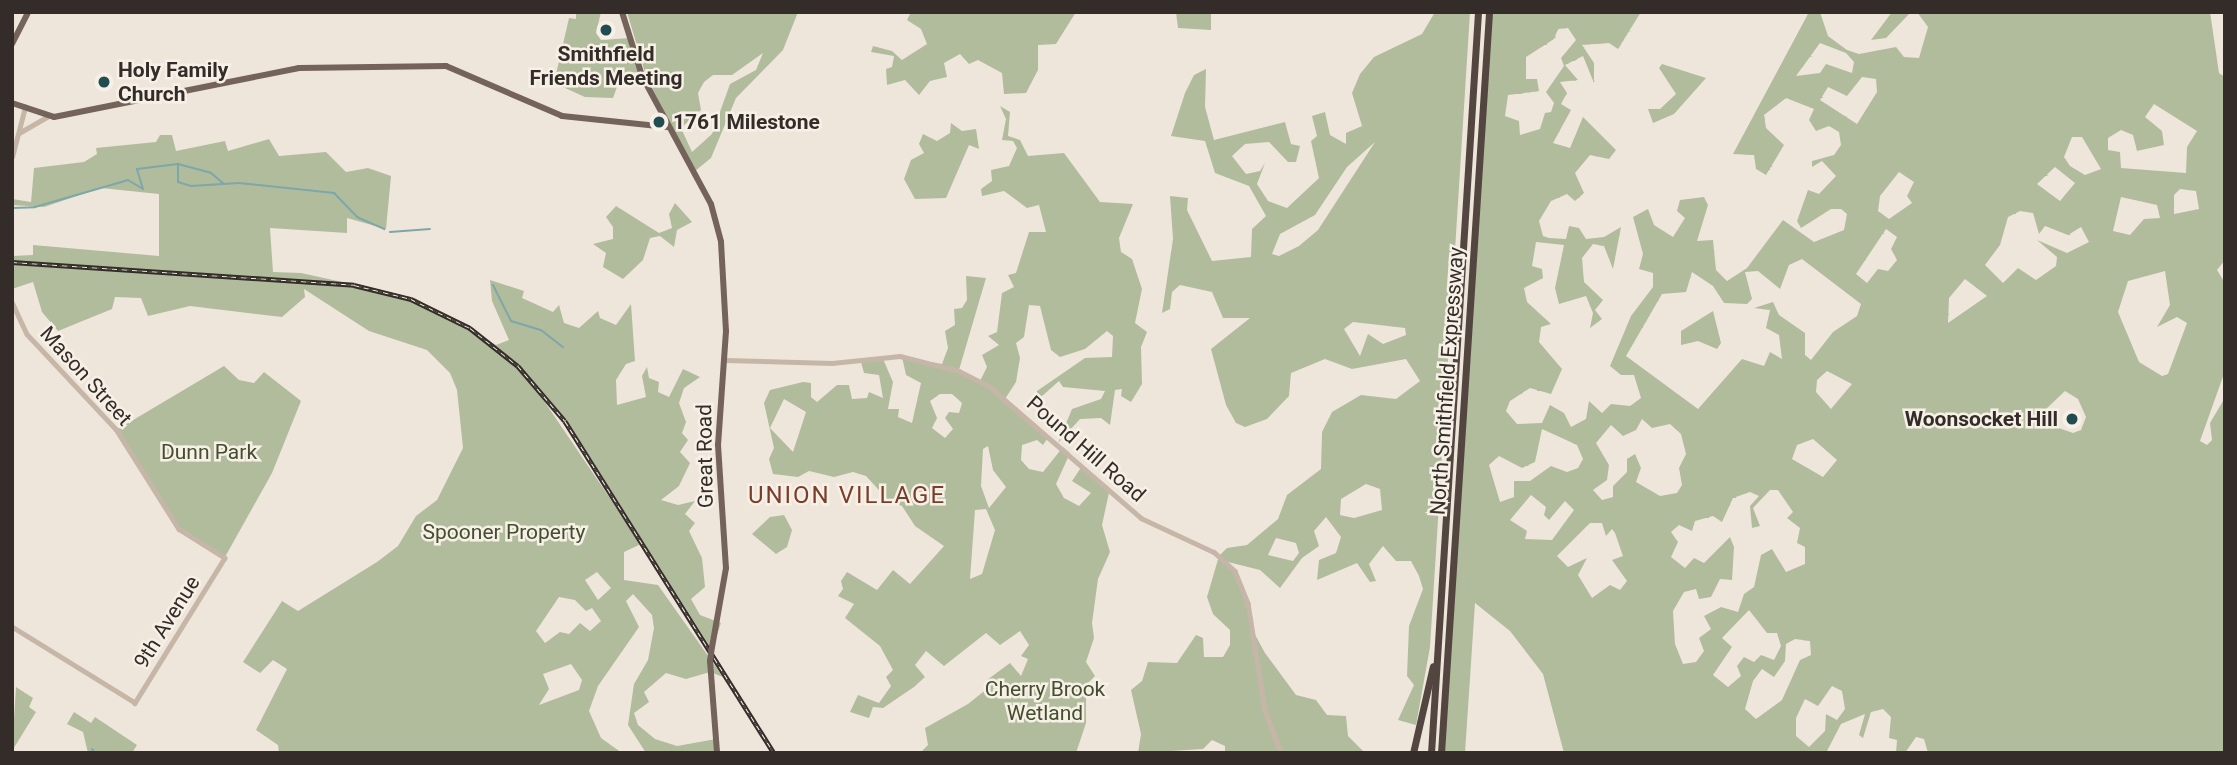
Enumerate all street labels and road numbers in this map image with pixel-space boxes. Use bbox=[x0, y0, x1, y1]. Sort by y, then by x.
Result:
street label: North Smithfield Expressway bbox=[1425, 246, 1469, 516]
street label: Mason Street bbox=[35, 321, 137, 431]
street label: Pound Hill Road bbox=[1022, 391, 1150, 507]
street label: Great Road bbox=[691, 404, 719, 508]
street label: 9th Avenue bbox=[129, 571, 205, 673]

